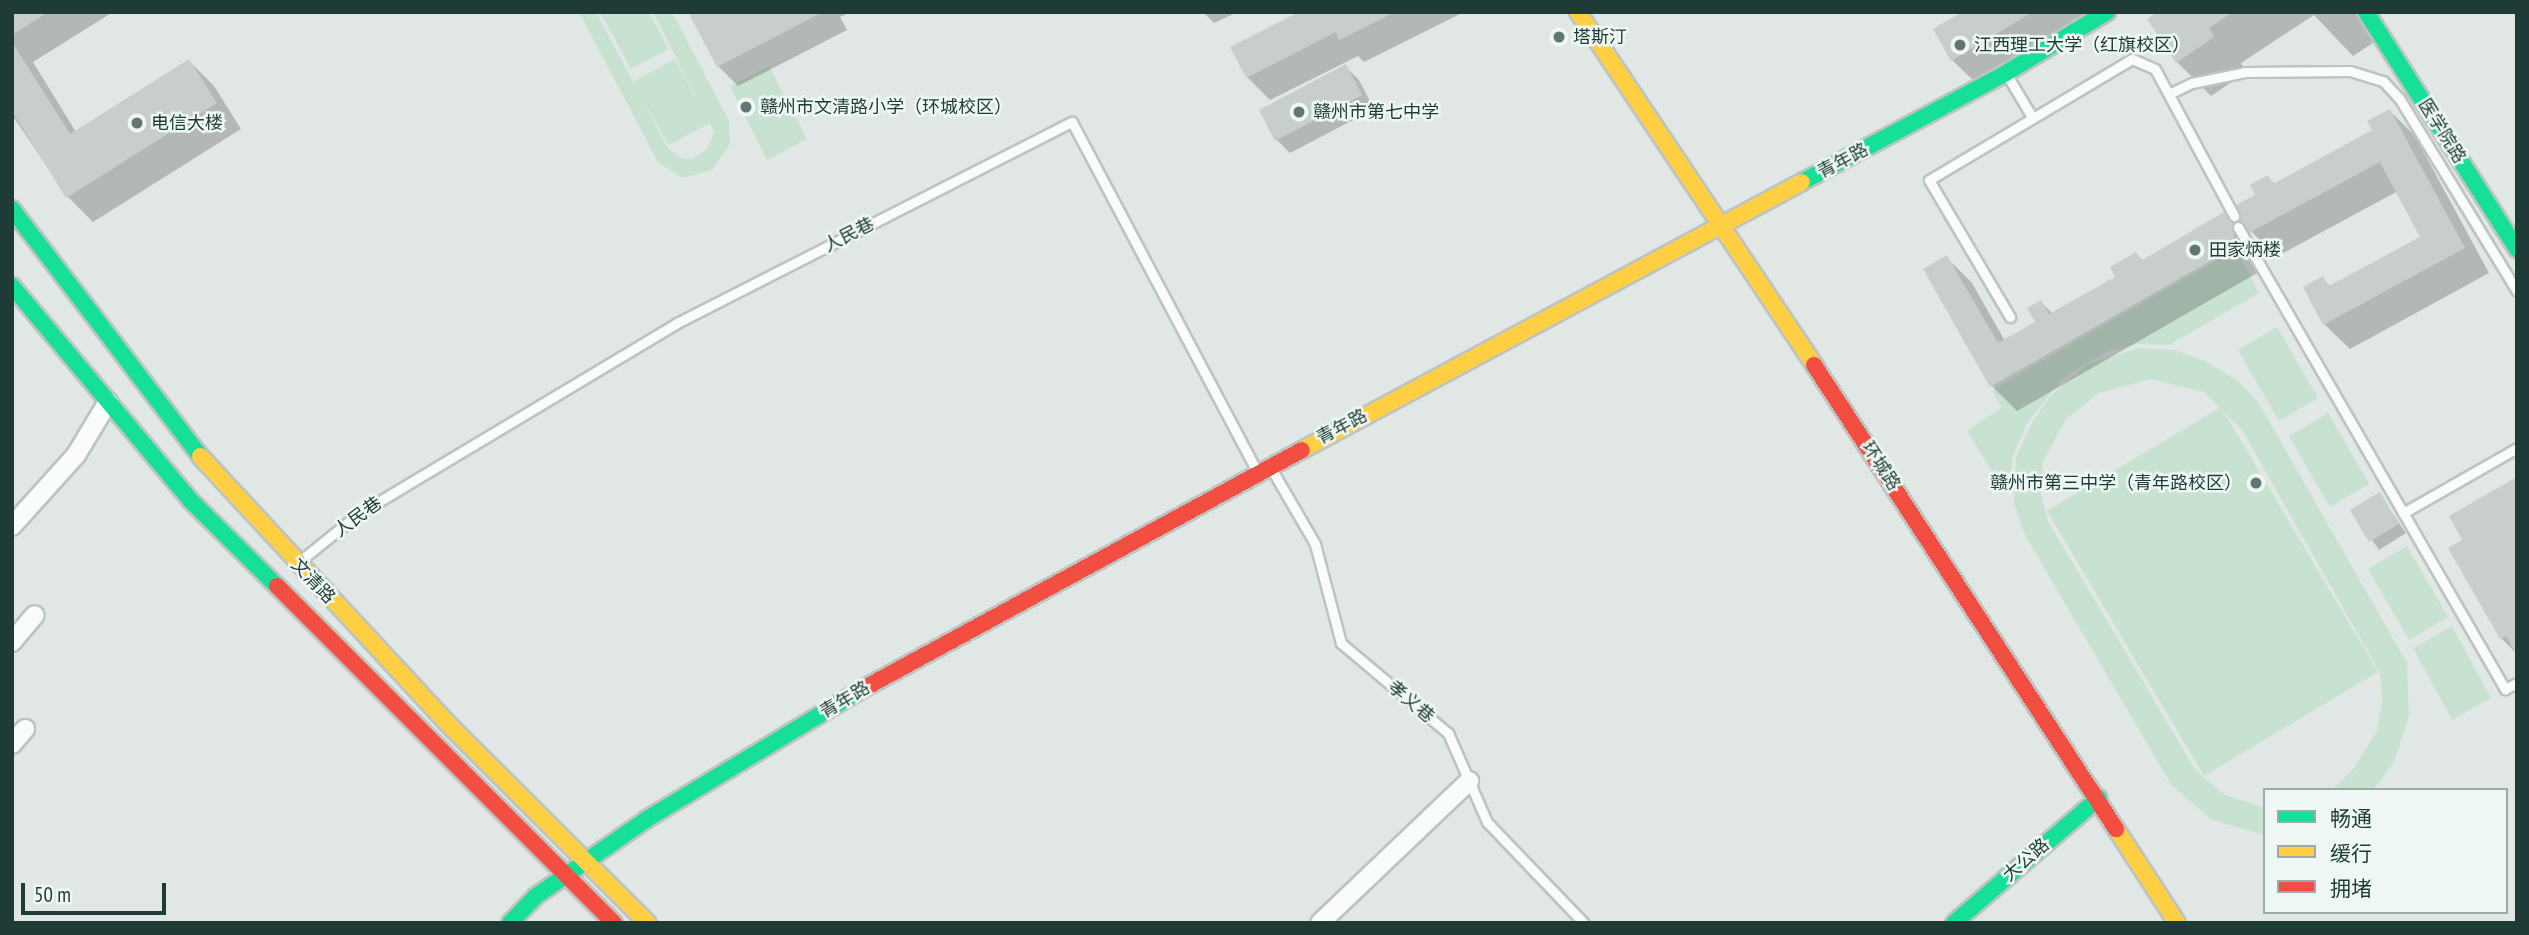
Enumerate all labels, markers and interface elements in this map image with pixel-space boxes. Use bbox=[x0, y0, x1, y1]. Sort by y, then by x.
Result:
place label: 塔斯汀 bbox=[1573, 26, 1627, 48]
marker: 塔斯汀 bbox=[1551, 29, 1567, 45]
place label: 江西理工大学（红旗校区） bbox=[1974, 34, 2190, 56]
marker: 江西理工大学（红旗校区） bbox=[1952, 37, 1968, 53]
street label: 医学院路 bbox=[2414, 95, 2470, 167]
place label: 赣州市文清路小学（环城校区） bbox=[760, 96, 1012, 118]
marker: 赣州市文清路小学（环城校区） bbox=[738, 99, 754, 115]
place label: 赣州市第七中学 bbox=[1313, 101, 1439, 123]
marker: 赣州市第七中学 bbox=[1291, 104, 1307, 120]
place label: 电信大楼 bbox=[151, 112, 223, 134]
marker: 电信大楼 bbox=[129, 115, 145, 131]
street label: 青年路 bbox=[1814, 139, 1872, 183]
street label: 人民巷 bbox=[820, 213, 878, 257]
place label: 田家炳楼 bbox=[2209, 239, 2281, 261]
marker: 田家炳楼 bbox=[2187, 242, 2203, 258]
street label: 青年路 bbox=[1313, 405, 1371, 449]
street label: 环城路 bbox=[1857, 437, 1905, 495]
place label: 赣州市第三中学（青年路校区） bbox=[1990, 472, 2242, 494]
marker: 赣州市第三中学（青年路校区） bbox=[2248, 475, 2264, 491]
street label: 人民巷 bbox=[330, 492, 386, 542]
street label: 文清路 bbox=[286, 554, 340, 608]
street label: 孝义巷 bbox=[1383, 676, 1439, 728]
street label: 青年路 bbox=[816, 677, 874, 723]
legend bbox=[2263, 788, 2508, 914]
text: 畅通 bbox=[2330, 805, 2372, 832]
street label: 大公路 bbox=[1999, 834, 2053, 886]
text: 缓行 bbox=[2330, 840, 2372, 867]
scale bar bbox=[24, 869, 170, 913]
text: 拥堵 bbox=[2330, 875, 2372, 902]
text: 50 m bbox=[34, 881, 71, 908]

